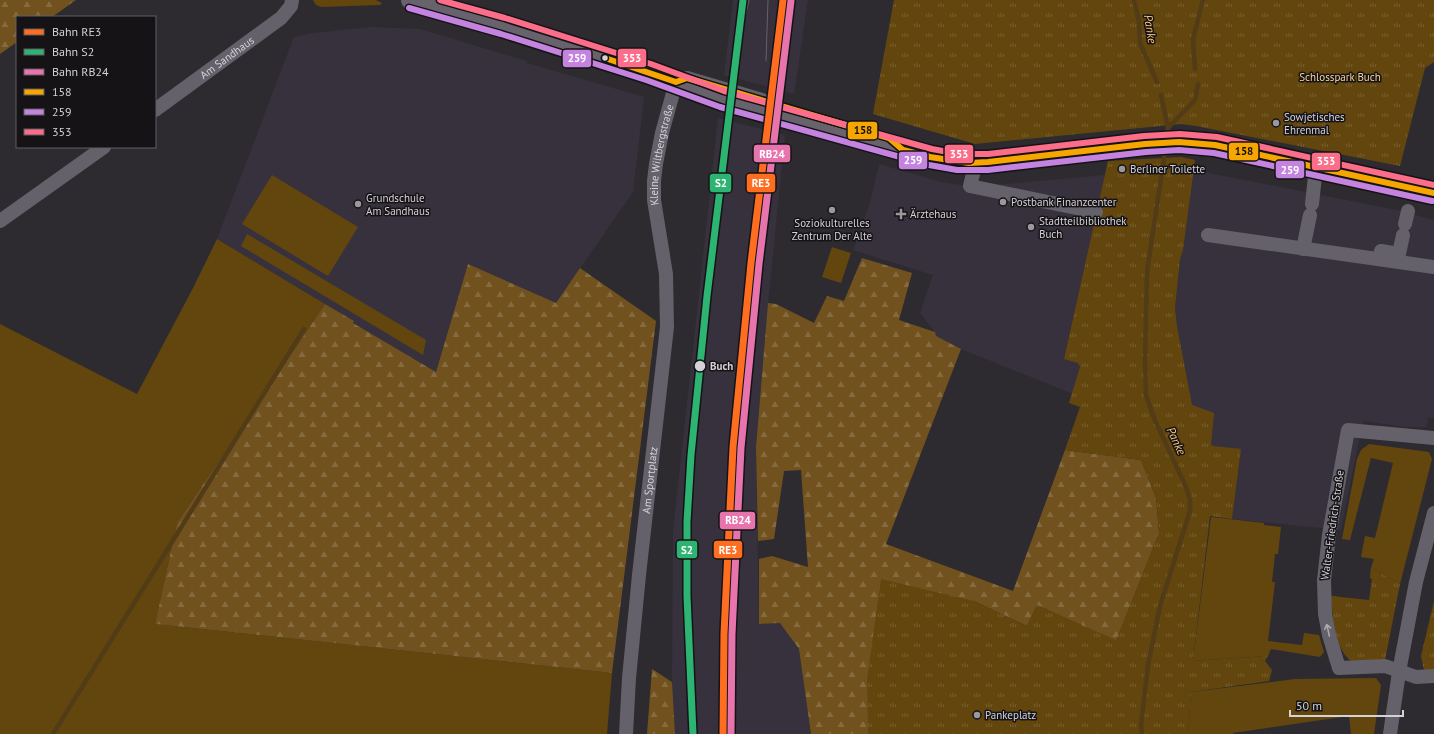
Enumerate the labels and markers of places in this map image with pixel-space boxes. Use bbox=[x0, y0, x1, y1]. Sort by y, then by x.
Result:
unlabelled marker bbox=[600, 53, 610, 63]
place label: Sowjetisches Ehrenmal bbox=[1284, 110, 1345, 137]
marker: Sowjetisches Ehrenmal bbox=[1271, 118, 1281, 128]
place label: Berliner Toilette bbox=[1130, 162, 1206, 176]
marker: Berliner Toilette bbox=[1117, 164, 1127, 174]
place label: Grundschule Am Sandhaus bbox=[366, 191, 430, 218]
place label: Postbank Finanzcenter bbox=[1011, 195, 1117, 209]
marker: Postbank Finanzcenter bbox=[998, 197, 1008, 207]
marker: Grundschule Am Sandhaus bbox=[353, 199, 363, 209]
marker: Soziokulturelles Zentrum Der Alte bbox=[827, 205, 837, 215]
place label: Ärztehaus bbox=[910, 207, 957, 221]
marker: Ärztehaus bbox=[895, 208, 907, 220]
place label: Stadtteilbibliothek Buch bbox=[1039, 214, 1127, 241]
place label: Soziokulturelles Zentrum Der Alte bbox=[792, 216, 873, 243]
marker: Stadtteilbibliothek Buch bbox=[1026, 222, 1036, 232]
marker: Buch bbox=[693, 359, 707, 373]
place label: Buch bbox=[710, 359, 733, 373]
place label: Pankeplatz bbox=[985, 708, 1036, 722]
marker: Pankeplatz bbox=[972, 710, 982, 720]

